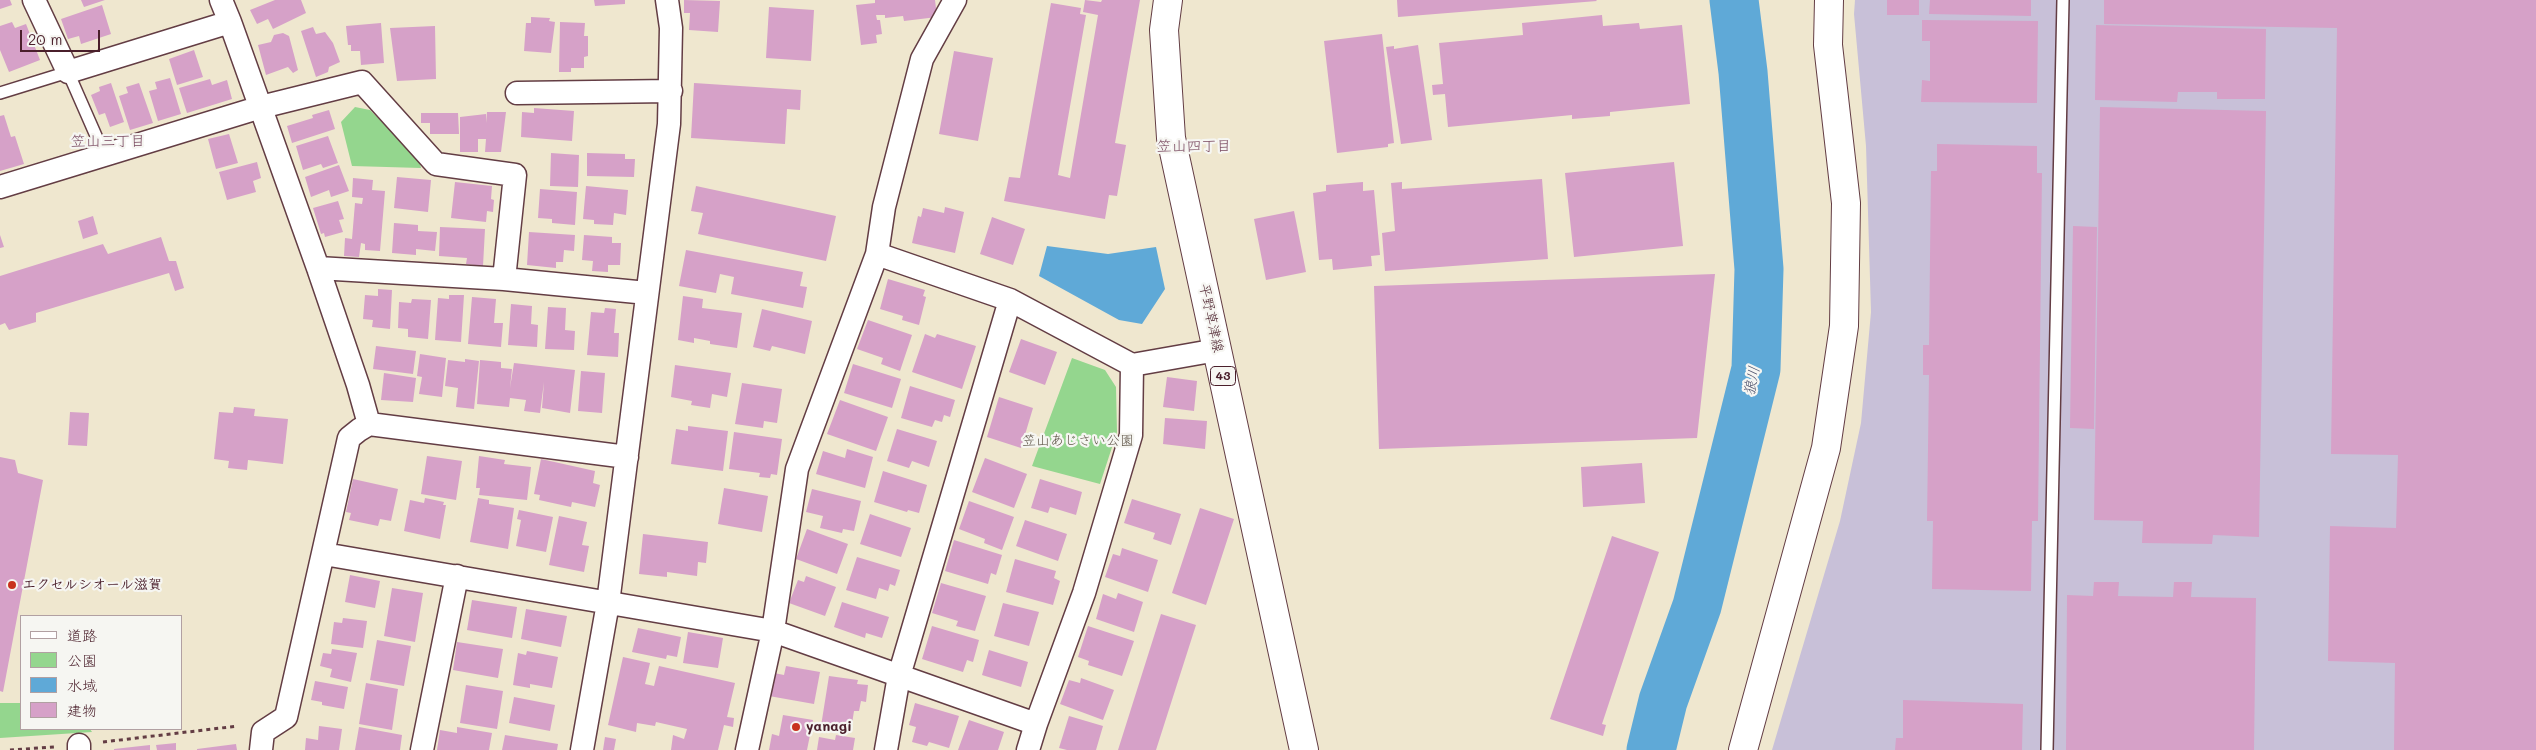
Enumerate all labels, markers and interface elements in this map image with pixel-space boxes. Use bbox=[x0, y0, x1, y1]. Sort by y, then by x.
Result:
scale bar bbox=[22, 20, 102, 52]
text: 20 m bbox=[28, 29, 62, 49]
district label: 笠山三丁目 bbox=[71, 132, 145, 150]
district label: 笠山四丁目 bbox=[1157, 137, 1231, 155]
street label: 平野草津線 bbox=[1196, 282, 1226, 354]
water label: 狼川 bbox=[1740, 365, 1764, 397]
road number: 43 bbox=[1210, 366, 1236, 386]
park label: 笠山あじさい公園 bbox=[1022, 433, 1134, 449]
place label: エクセルシオール滋賀 bbox=[22, 577, 162, 593]
marker: エクセルシオール滋賀 bbox=[6, 579, 18, 591]
legend bbox=[20, 615, 182, 730]
text: 道路 bbox=[67, 625, 97, 645]
text: 公園 bbox=[67, 650, 97, 670]
text: 水域 bbox=[67, 675, 97, 695]
text: 建物 bbox=[67, 700, 97, 720]
place label: yanagi bbox=[806, 719, 852, 735]
marker: yanagi bbox=[790, 721, 802, 733]

